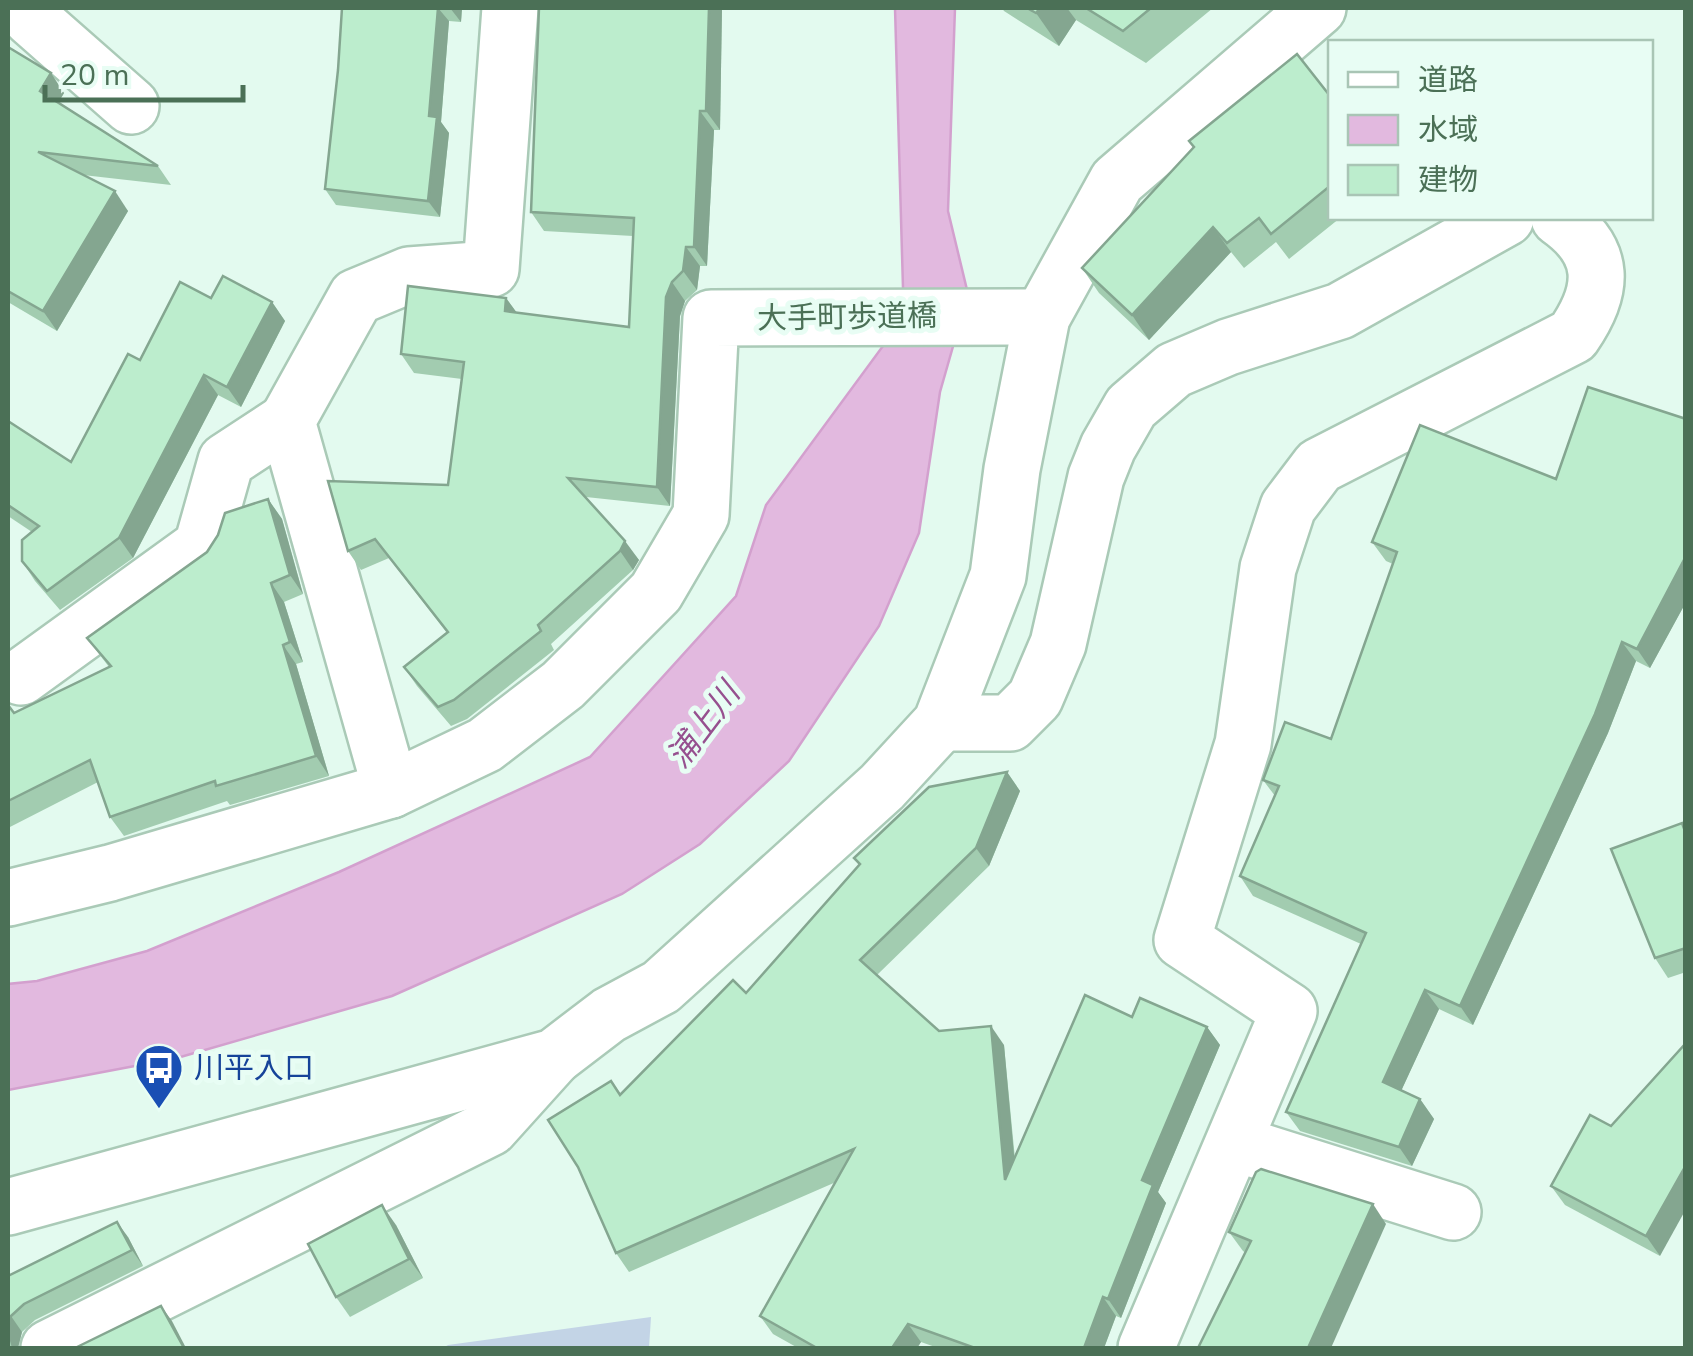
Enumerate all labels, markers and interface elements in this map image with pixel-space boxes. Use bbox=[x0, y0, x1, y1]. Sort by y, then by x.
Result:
scale bar bbox=[45, 40, 242, 102]
legend bbox=[1328, 40, 1653, 220]
text: 20 m bbox=[60, 55, 129, 96]
text: 道路 bbox=[1418, 60, 1478, 101]
text: 水域 bbox=[1418, 110, 1478, 151]
text: 建物 bbox=[1418, 160, 1478, 201]
street label: 大手町歩道橋 bbox=[757, 295, 937, 340]
water label: 浦上川 bbox=[657, 672, 751, 777]
bus stop icon: 川平入口 bbox=[133, 1042, 185, 1110]
place label: 川平入口 bbox=[194, 1048, 314, 1089]

